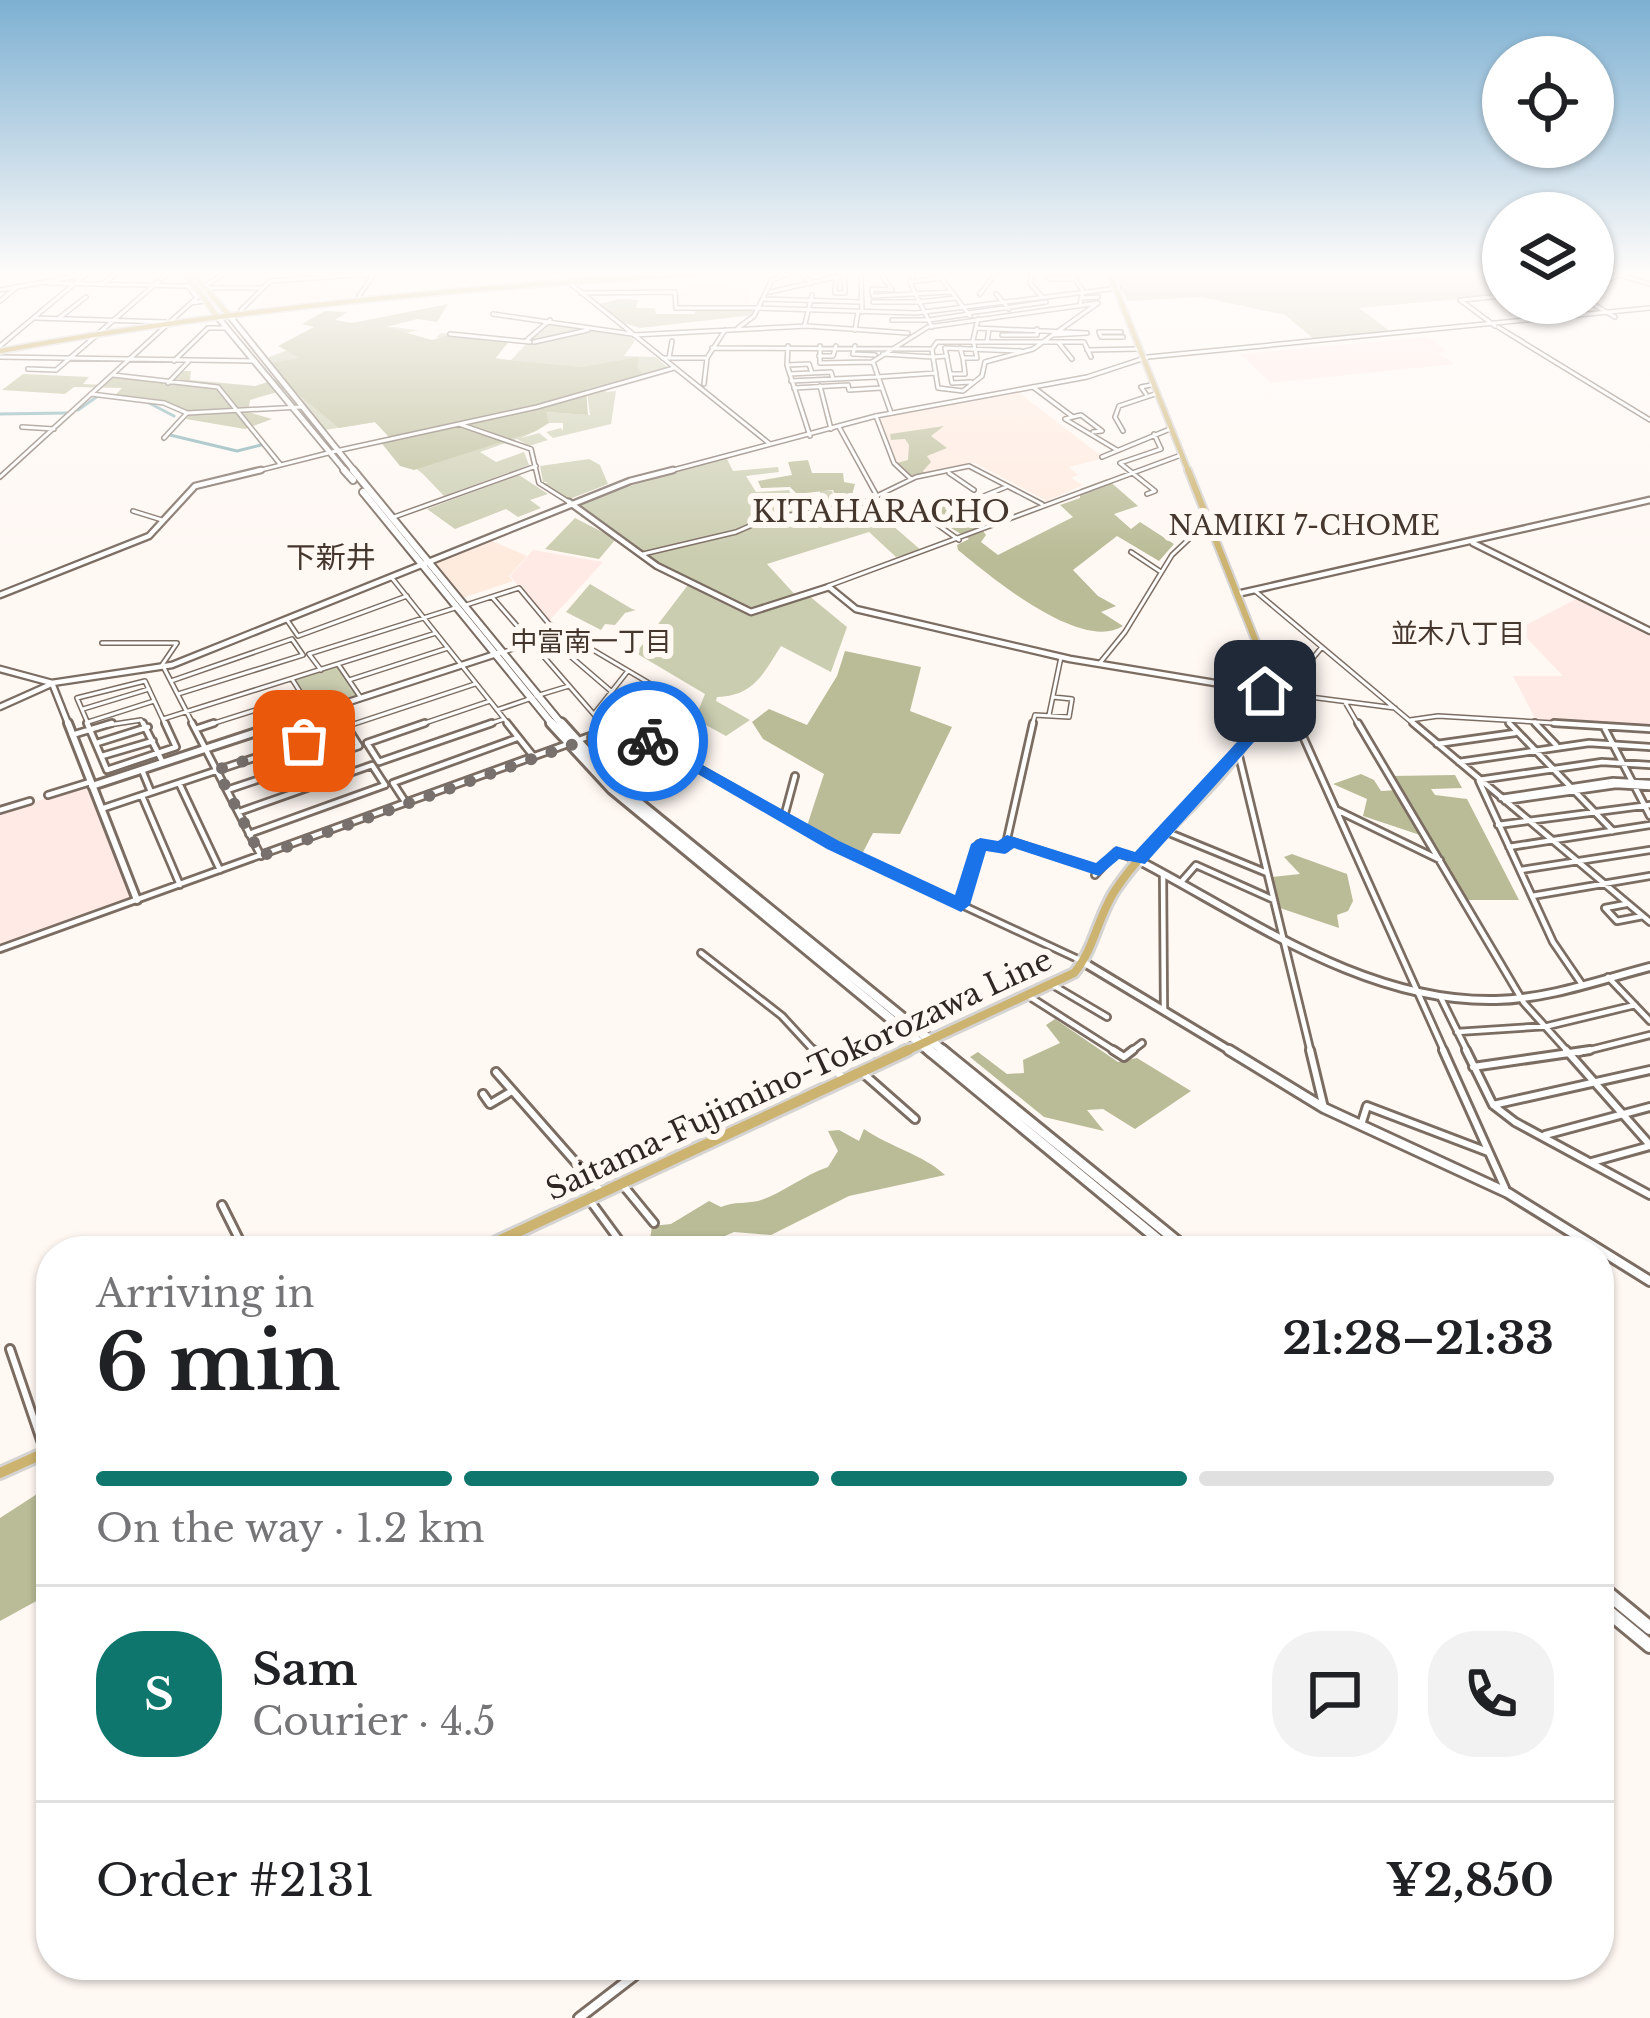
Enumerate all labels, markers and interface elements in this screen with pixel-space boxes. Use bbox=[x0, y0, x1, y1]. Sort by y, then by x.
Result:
map controls bbox=[1482, 36, 1614, 324]
button: locate bbox=[1482, 36, 1614, 168]
button: layers bbox=[1482, 192, 1614, 324]
district label: KITAHARACHO bbox=[752, 493, 1010, 530]
district label: NAMIKI 7-CHOME bbox=[1168, 509, 1440, 542]
district label: 下新井 bbox=[286, 539, 376, 576]
district label: 並木八丁目 bbox=[1391, 617, 1526, 650]
district label: 中富南一丁目 bbox=[510, 625, 672, 658]
pin bbox=[1214, 640, 1316, 742]
icon: home bbox=[1232, 658, 1298, 724]
courier bbox=[588, 681, 708, 801]
pin bbox=[253, 690, 355, 792]
icon: bag bbox=[271, 708, 337, 774]
icon: bike bbox=[615, 708, 681, 774]
street label: Saitama-Fujimino-Tokorozawa Line bbox=[540, 941, 1058, 1208]
text: Arriving in bbox=[96, 1269, 315, 1318]
text: 21:28–21:33 bbox=[1283, 1310, 1554, 1366]
text: 6 min bbox=[96, 1314, 340, 1411]
text: On the way · 1.2 km bbox=[96, 1504, 485, 1553]
button: chat bbox=[1272, 1631, 1398, 1757]
button: phone bbox=[1428, 1631, 1554, 1757]
text: Sam bbox=[252, 1641, 357, 1697]
text: S bbox=[144, 1666, 174, 1722]
text: Courier · 4.5 bbox=[252, 1697, 496, 1746]
text: Order #2131 bbox=[96, 1852, 375, 1908]
text: ¥2,850 bbox=[1385, 1852, 1554, 1908]

